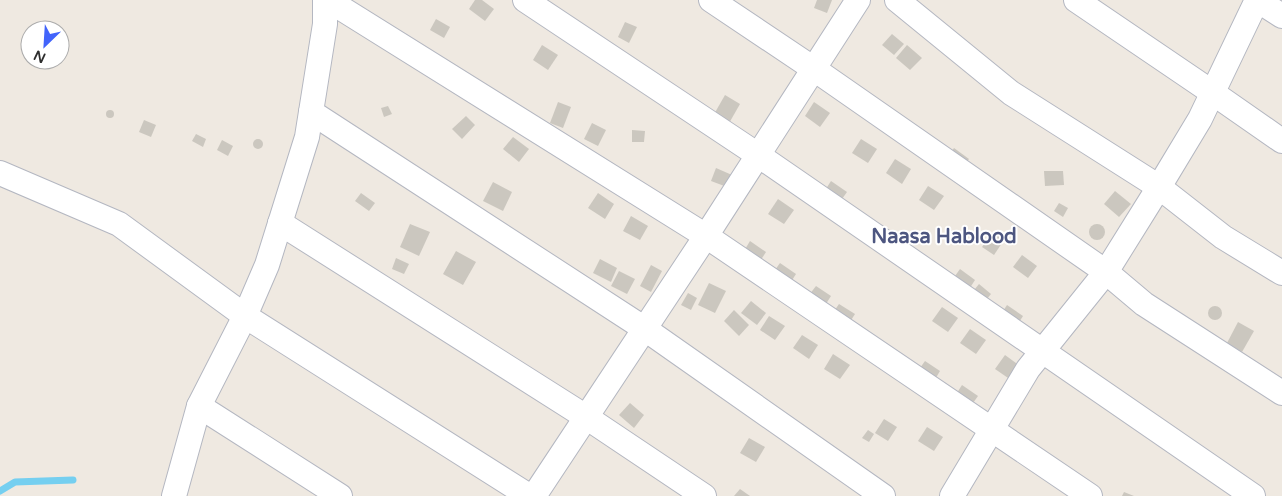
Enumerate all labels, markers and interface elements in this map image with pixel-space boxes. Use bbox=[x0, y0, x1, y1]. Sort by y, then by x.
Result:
north arrow bbox=[20, 20, 70, 70]
text: N bbox=[31, 46, 48, 66]
district label: Naasa Hablood bbox=[871, 225, 1017, 249]

